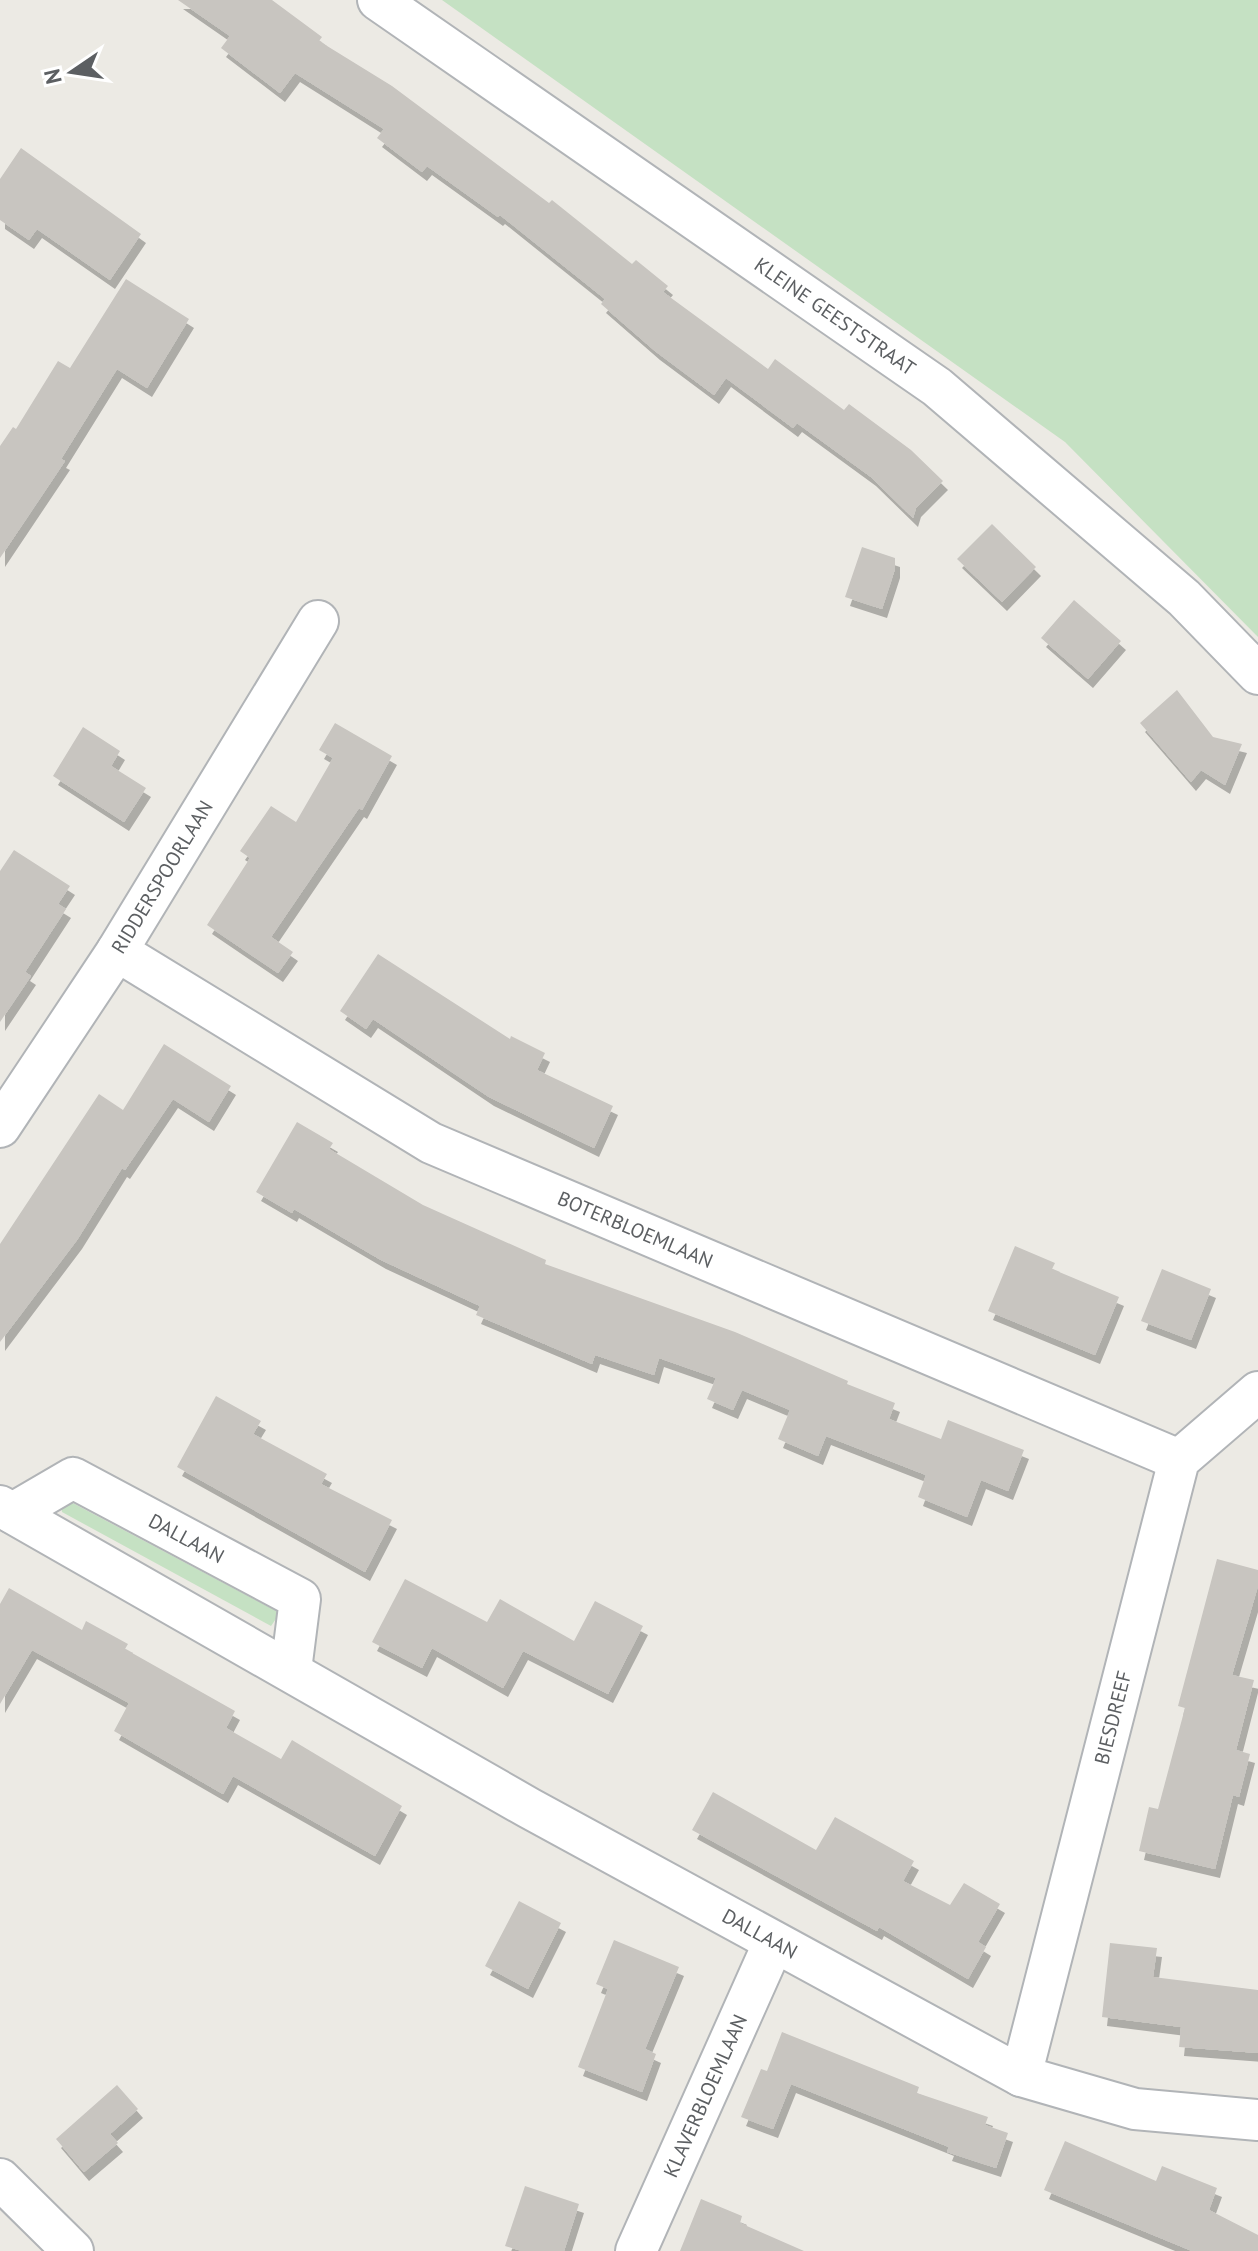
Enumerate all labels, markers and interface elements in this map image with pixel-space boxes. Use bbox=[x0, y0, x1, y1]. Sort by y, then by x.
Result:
north arrow bbox=[32, 32, 112, 112]
text: N bbox=[37, 66, 68, 87]
street label: KLEINE GEESTSTRAAT bbox=[749, 252, 921, 381]
street label: RIDDERSPOORLAAN bbox=[106, 796, 219, 958]
street label: BOTERBLOEMLAAN bbox=[554, 1185, 717, 1274]
street label: DALLAAN bbox=[144, 1508, 229, 1569]
street label: BIESDREEF bbox=[1088, 1668, 1137, 1767]
street label: DALLAAN bbox=[718, 1903, 802, 1965]
street label: KLAVERBLOEMLAAN bbox=[658, 2010, 753, 2181]

